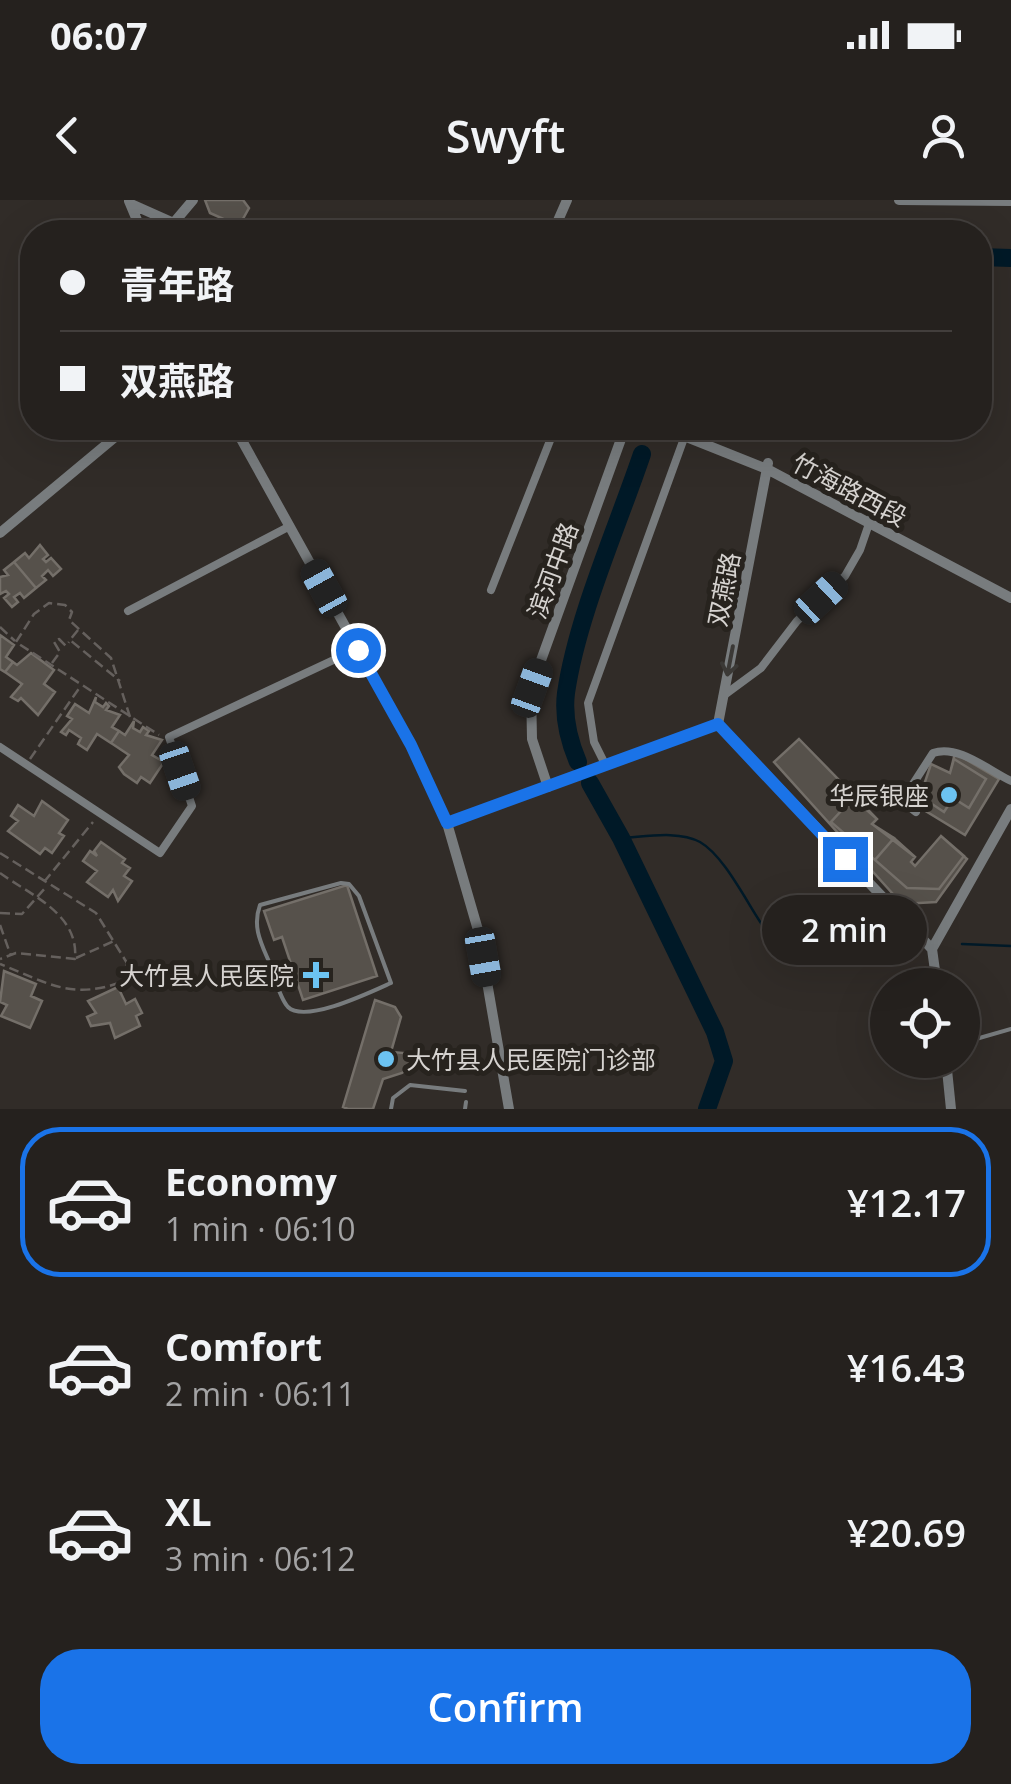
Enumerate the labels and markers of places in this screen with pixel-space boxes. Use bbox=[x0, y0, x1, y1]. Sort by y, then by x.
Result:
place label: 华辰银座 bbox=[829, 778, 929, 812]
marker: 华辰银座 bbox=[938, 784, 960, 806]
place label: 大竹县人民医院 bbox=[119, 958, 294, 992]
marker: 大竹县人民医院 bbox=[303, 962, 329, 988]
place label: 大竹县人民医院门诊部 bbox=[406, 1042, 656, 1076]
marker: 大竹县人民医院门诊部 bbox=[375, 1048, 397, 1070]

